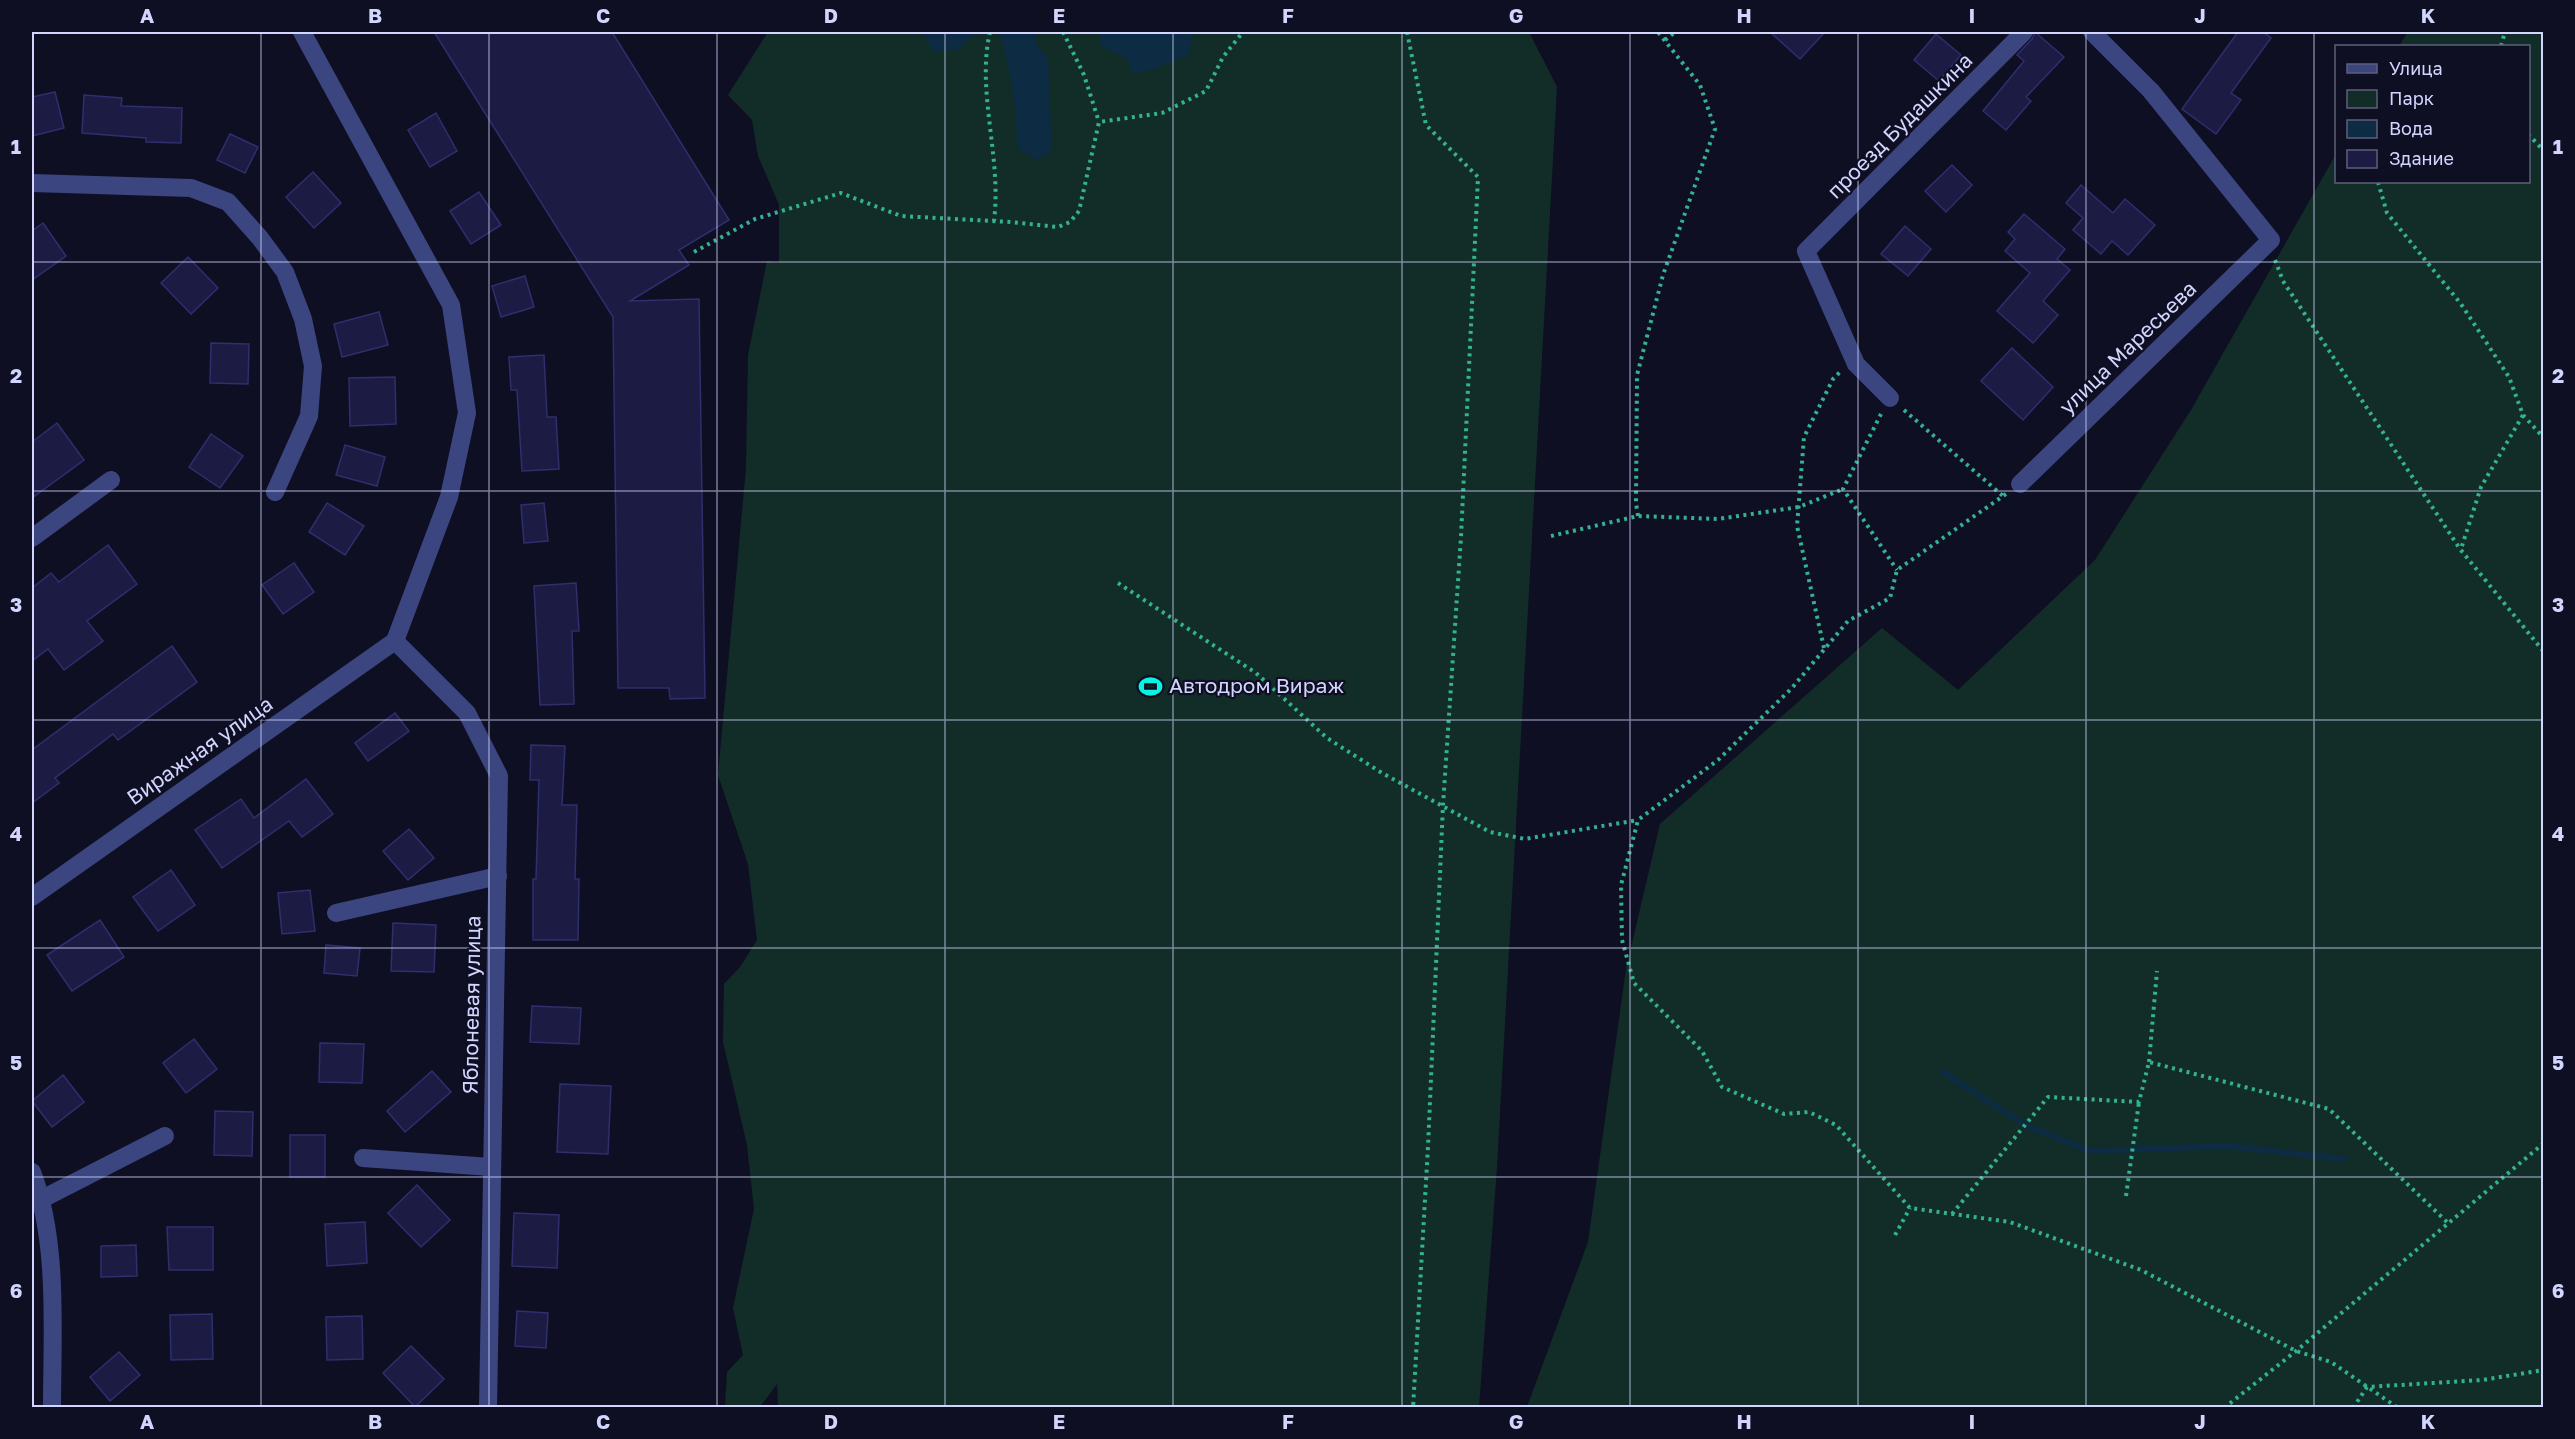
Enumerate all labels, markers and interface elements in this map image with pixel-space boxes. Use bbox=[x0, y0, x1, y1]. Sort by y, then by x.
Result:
text: A bbox=[140, 3, 154, 27]
text: B bbox=[368, 3, 382, 27]
text: C bbox=[596, 3, 610, 27]
text: D bbox=[824, 3, 838, 27]
text: E bbox=[1053, 3, 1065, 27]
text: F bbox=[1282, 3, 1294, 27]
text: G bbox=[1509, 3, 1523, 27]
text: H bbox=[1736, 3, 1752, 27]
text: I bbox=[1969, 3, 1975, 27]
text: J bbox=[2194, 3, 2206, 27]
text: K bbox=[2421, 3, 2436, 27]
legend bbox=[2335, 45, 2530, 183]
street label: проезд Будашкина bbox=[1821, 47, 1977, 203]
text: Улица bbox=[2389, 57, 2443, 79]
text: Парк bbox=[2389, 87, 2434, 109]
text: Вода bbox=[2389, 117, 2433, 139]
text: 1 bbox=[11, 134, 21, 158]
text: 1 bbox=[2553, 134, 2563, 158]
text: Здание bbox=[2389, 147, 2454, 169]
street label: улица Маресьева bbox=[2053, 275, 2201, 419]
text: 2 bbox=[10, 363, 22, 387]
text: 2 bbox=[2552, 363, 2564, 387]
text: 3 bbox=[10, 592, 22, 616]
text: 3 bbox=[2552, 592, 2564, 616]
place label: Автодром Вираж bbox=[1169, 672, 1344, 698]
sports icon: Автодром Вираж bbox=[1138, 673, 1164, 699]
street label: Виражная улица bbox=[122, 690, 277, 810]
text: 4 bbox=[10, 821, 22, 845]
text: 4 bbox=[2552, 821, 2564, 845]
street label: Яблоневая улица bbox=[456, 915, 486, 1095]
text: 5 bbox=[10, 1050, 22, 1074]
text: 5 bbox=[2552, 1050, 2564, 1074]
text: 6 bbox=[10, 1278, 22, 1302]
text: 6 bbox=[2552, 1278, 2564, 1302]
text: A bbox=[140, 1409, 154, 1433]
text: B bbox=[368, 1409, 382, 1433]
text: C bbox=[596, 1409, 610, 1433]
text: D bbox=[824, 1409, 838, 1433]
text: E bbox=[1053, 1409, 1065, 1433]
text: F bbox=[1282, 1409, 1294, 1433]
text: G bbox=[1509, 1409, 1523, 1433]
text: H bbox=[1736, 1409, 1752, 1433]
text: I bbox=[1969, 1409, 1975, 1433]
text: J bbox=[2194, 1409, 2206, 1433]
text: K bbox=[2421, 1409, 2436, 1433]

